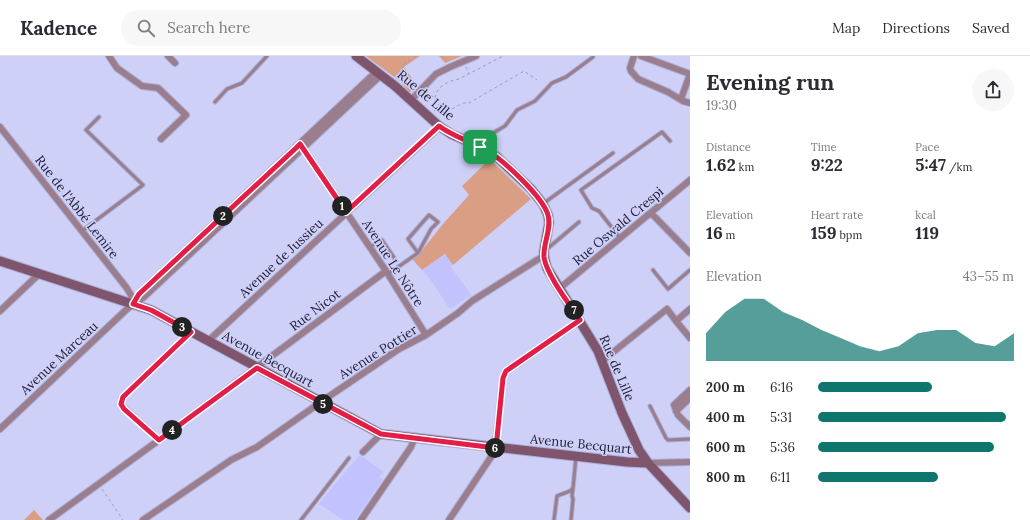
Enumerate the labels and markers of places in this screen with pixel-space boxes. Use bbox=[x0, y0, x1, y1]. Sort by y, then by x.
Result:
pin bbox=[463, 130, 497, 164]
pin: 1 bbox=[332, 196, 352, 216]
pin: 2 bbox=[213, 206, 233, 226]
pin: 7 bbox=[564, 300, 584, 320]
pin: 3 bbox=[172, 317, 192, 337]
pin: 5 bbox=[313, 394, 333, 414]
pin: 4 bbox=[162, 420, 182, 440]
pin: 6 bbox=[485, 438, 505, 458]

